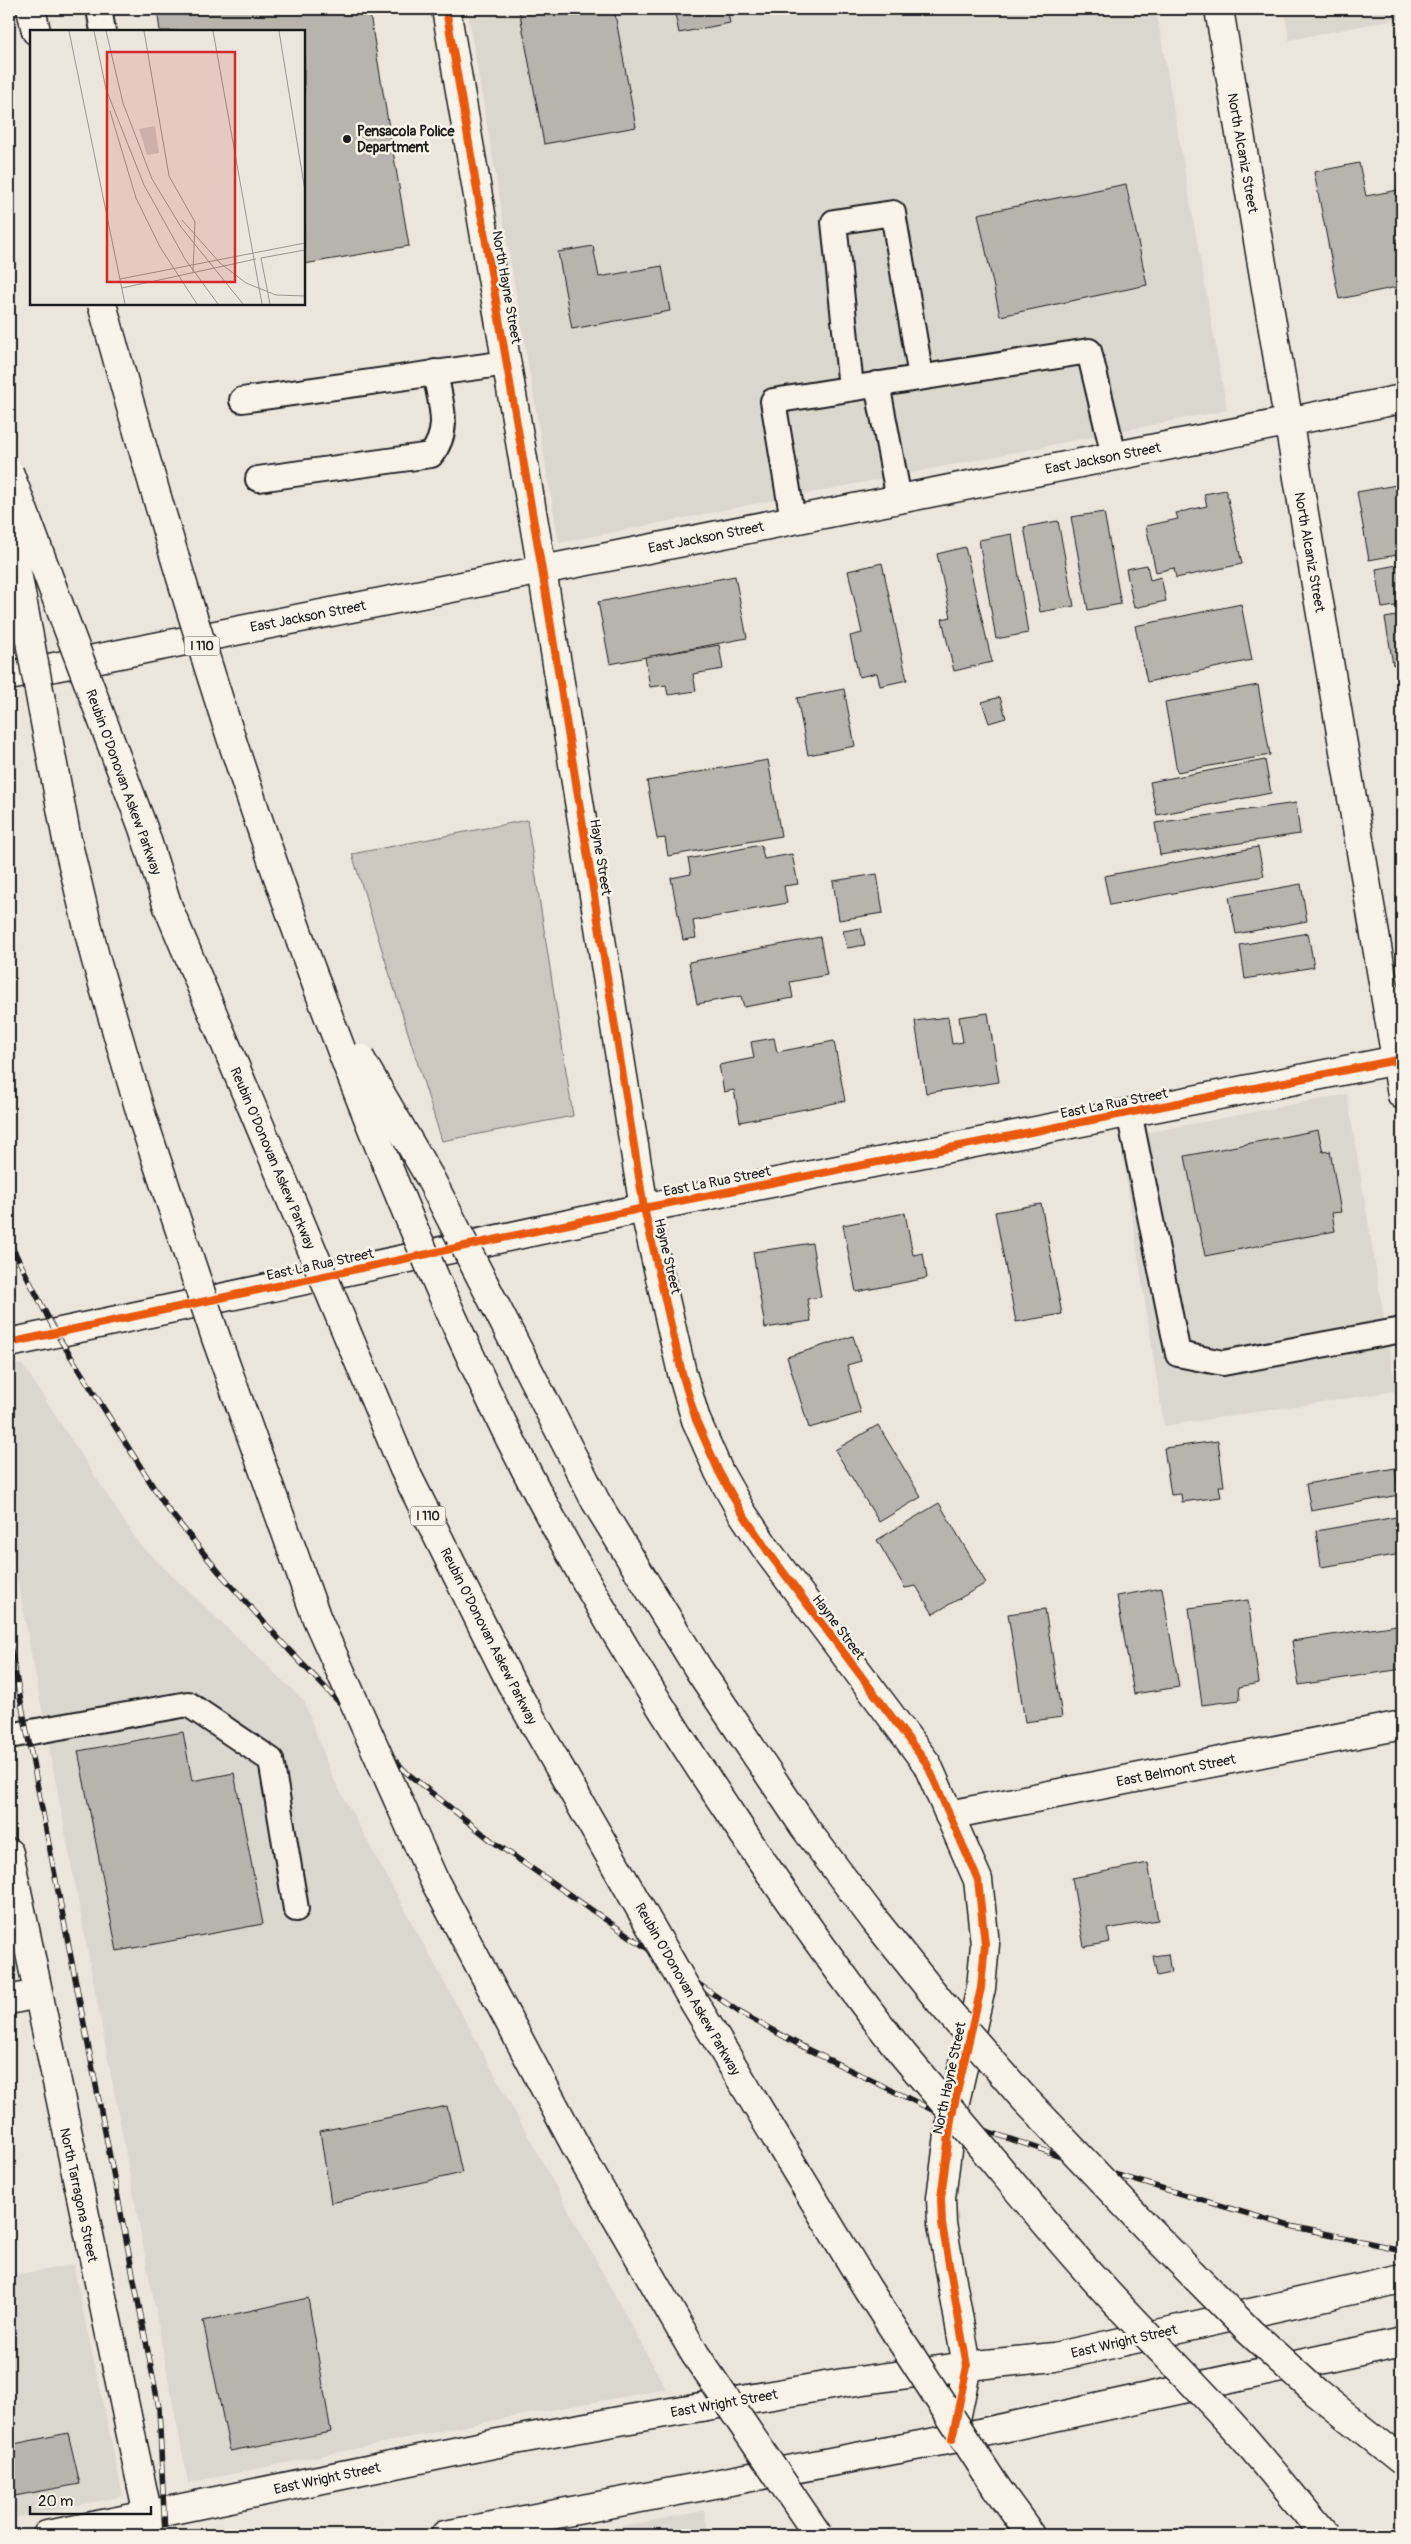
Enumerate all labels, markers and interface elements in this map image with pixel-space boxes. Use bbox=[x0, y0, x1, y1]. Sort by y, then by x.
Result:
inset map bbox=[30, 30, 305, 305]
street label: North Alcaniz Street bbox=[1224, 92, 1261, 215]
place label: Pensacola Police Department bbox=[357, 123, 455, 156]
marker: Pensacola Police Department bbox=[341, 133, 353, 145]
street label: North Hayne Street bbox=[488, 229, 525, 345]
street label: East Jackson Street bbox=[1044, 439, 1163, 478]
street label: North Alcaniz Street bbox=[1291, 491, 1328, 614]
street label: East Jackson Street bbox=[647, 518, 766, 557]
street label: East Jackson Street bbox=[249, 597, 368, 636]
road number: I 110 bbox=[184, 636, 220, 656]
street label: Reubin O'Donovan Askew Parkway bbox=[82, 687, 165, 877]
street label: Hayne Street bbox=[586, 818, 615, 897]
street label: Reubin O'Donovan Askew Parkway bbox=[226, 1065, 319, 1252]
street label: East La Rua Street bbox=[1059, 1085, 1169, 1122]
street label: East La Rua Street bbox=[662, 1163, 772, 1200]
street label: Hayne Street bbox=[651, 1217, 685, 1296]
street label: East La Rua Street bbox=[265, 1245, 375, 1284]
road number: I 110 bbox=[410, 1506, 446, 1525]
street label: Reubin O'Donovan Askew Parkway bbox=[436, 1545, 541, 1727]
street label: Hayne Street bbox=[809, 1591, 869, 1664]
street label: East Belmont Street bbox=[1115, 1751, 1238, 1790]
street label: Reubin O'Donovan Askew Parkway bbox=[631, 1900, 744, 2078]
street label: North Hayne Street bbox=[929, 2020, 970, 2136]
street label: North Tarragona Street bbox=[56, 2126, 101, 2264]
street label: East Wright Street bbox=[1069, 2321, 1179, 2362]
street label: East Wright Street bbox=[669, 2386, 779, 2421]
street label: East Wright Street bbox=[272, 2459, 382, 2498]
scale bar bbox=[30, 2484, 151, 2516]
text: 20 m bbox=[38, 2492, 73, 2511]

